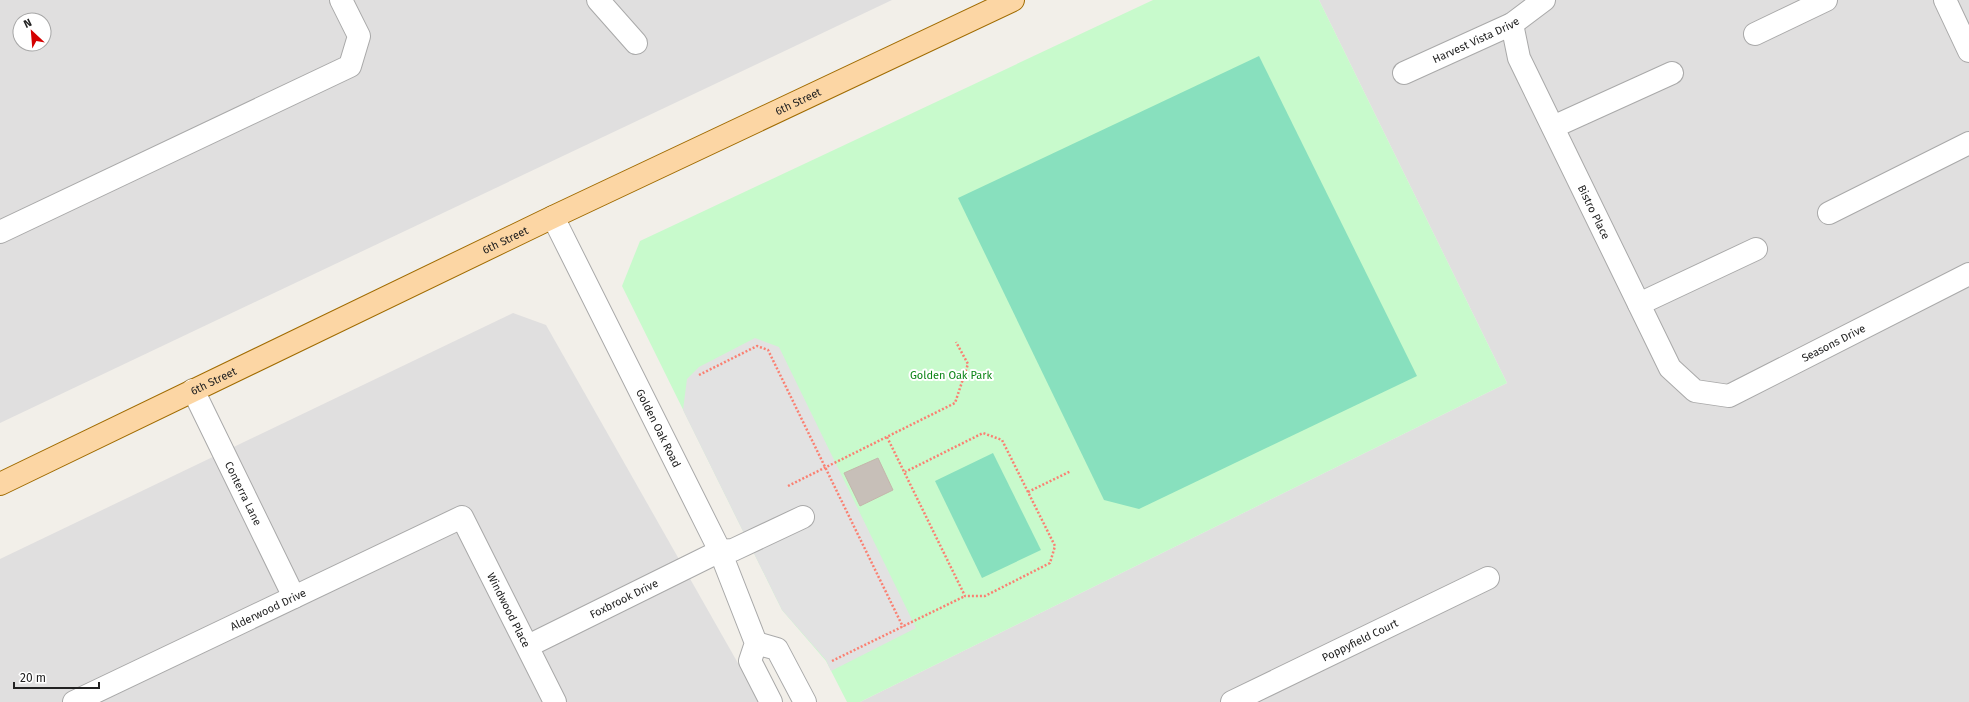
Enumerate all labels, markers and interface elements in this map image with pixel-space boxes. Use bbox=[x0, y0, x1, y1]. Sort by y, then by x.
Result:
north arrow bbox=[12, 12, 52, 52]
street label: Harvest Vista Drive bbox=[1431, 15, 1522, 66]
text: N bbox=[22, 16, 34, 31]
street label: 6th Street bbox=[773, 86, 823, 118]
street label: Bistro Place bbox=[1575, 183, 1612, 241]
street label: 6th Street bbox=[480, 224, 530, 257]
street label: Seasons Drive bbox=[1800, 322, 1868, 365]
street label: 6th Street bbox=[189, 365, 239, 398]
park label: Golden Oak Park bbox=[910, 369, 992, 382]
street label: Golden Oak Road bbox=[633, 387, 683, 470]
street label: Conterra Lane bbox=[222, 459, 264, 528]
street label: Windwood Place bbox=[484, 571, 533, 650]
street label: Foxbrook Drive bbox=[588, 577, 660, 621]
street label: Alderwood Drive bbox=[228, 586, 308, 634]
street label: Poppyfield Court bbox=[1320, 617, 1400, 664]
scale bar bbox=[14, 664, 99, 690]
text: 20 m bbox=[20, 671, 46, 685]

